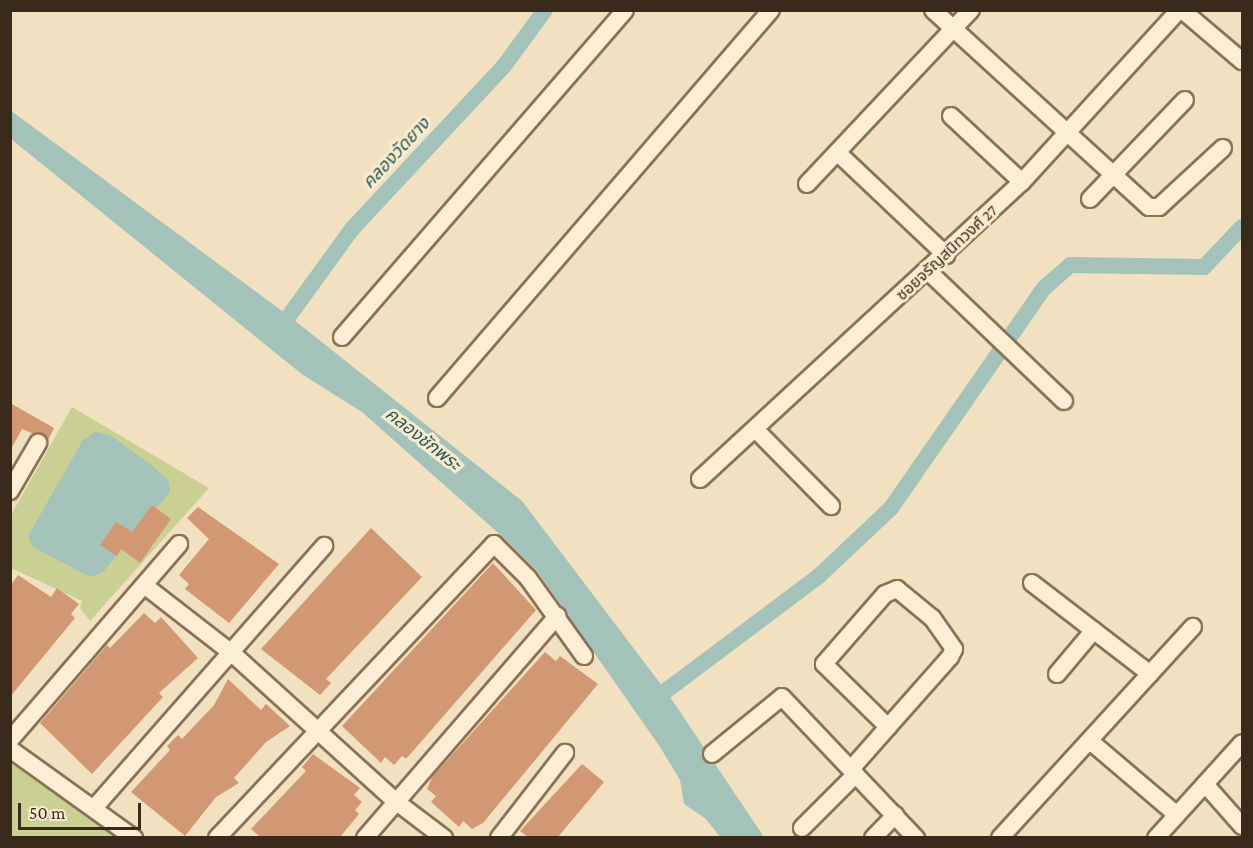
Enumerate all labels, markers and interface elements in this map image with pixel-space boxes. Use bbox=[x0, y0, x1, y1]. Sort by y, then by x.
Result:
water label: คลองวัดยาง bbox=[358, 113, 434, 193]
street label: ซอยจรัญสนิทวงศ์ 27 bbox=[892, 201, 1002, 305]
water label: คลองชักพระ bbox=[381, 403, 465, 475]
scale bar bbox=[21, 791, 144, 829]
text: 50 m bbox=[29, 803, 66, 823]

